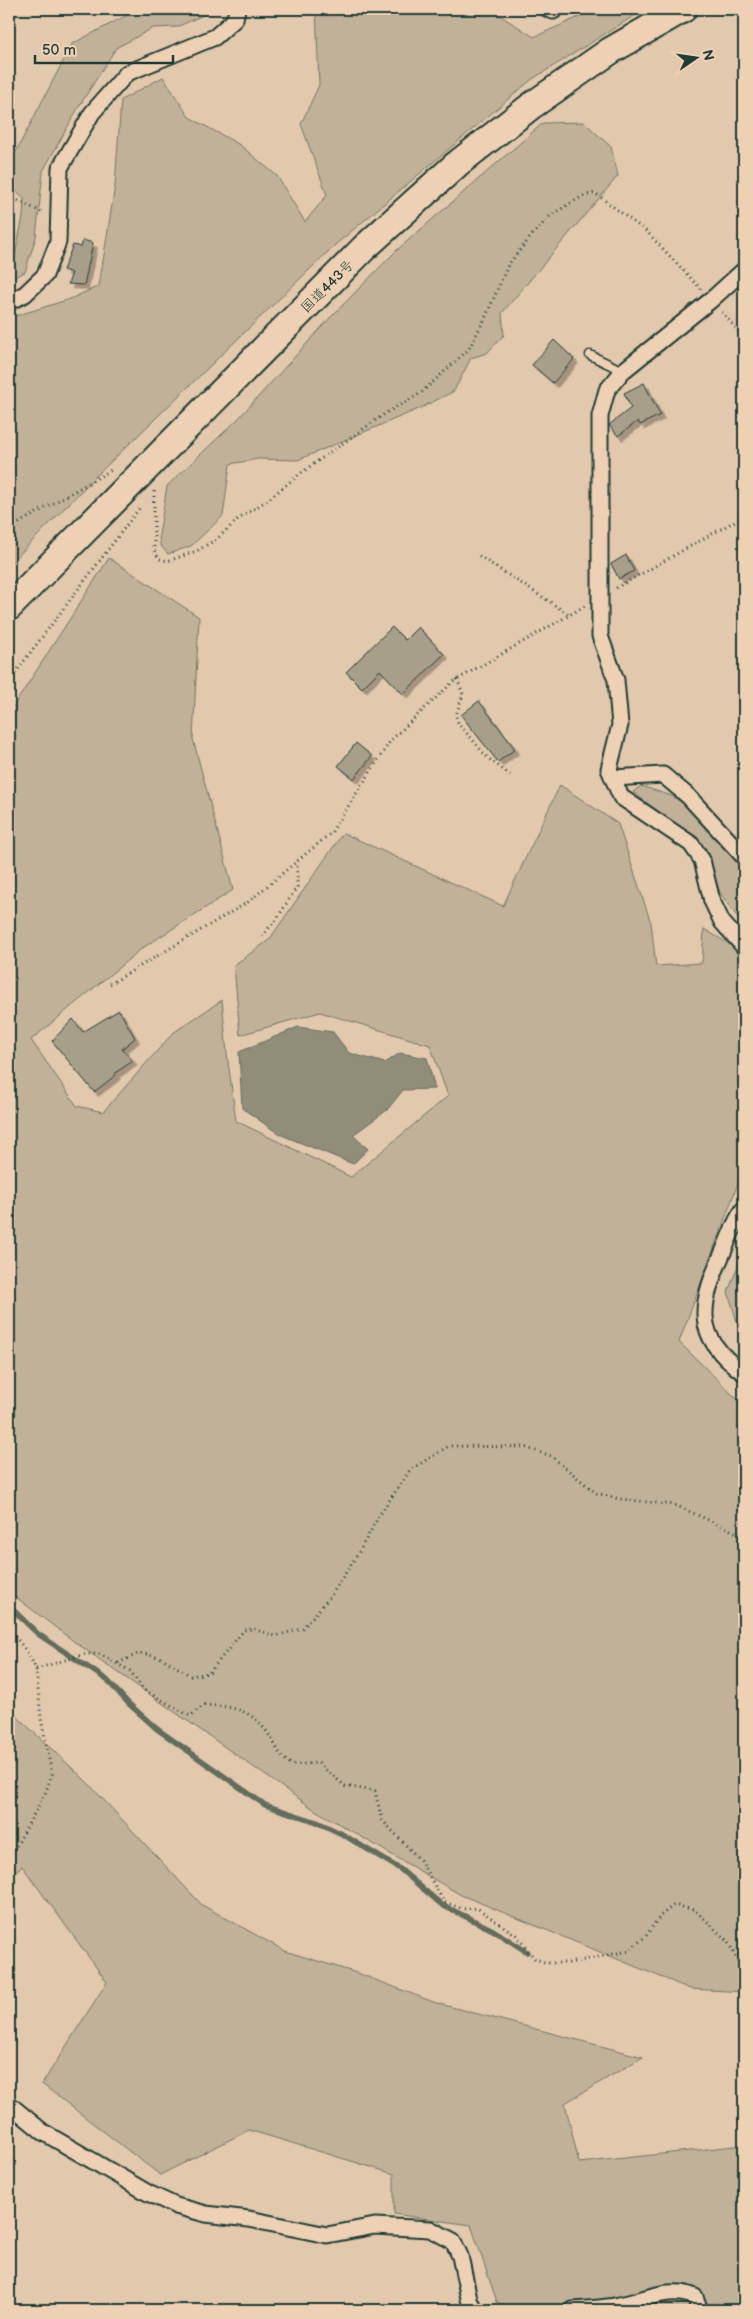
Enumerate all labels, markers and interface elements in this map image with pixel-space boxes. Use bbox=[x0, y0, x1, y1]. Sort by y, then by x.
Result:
scale bar bbox=[35, 32, 172, 64]
north arrow bbox=[670, 32, 720, 82]
text: 50 m bbox=[42, 41, 76, 60]
text: N bbox=[699, 48, 718, 62]
street label: 国道443号 bbox=[297, 256, 357, 316]

